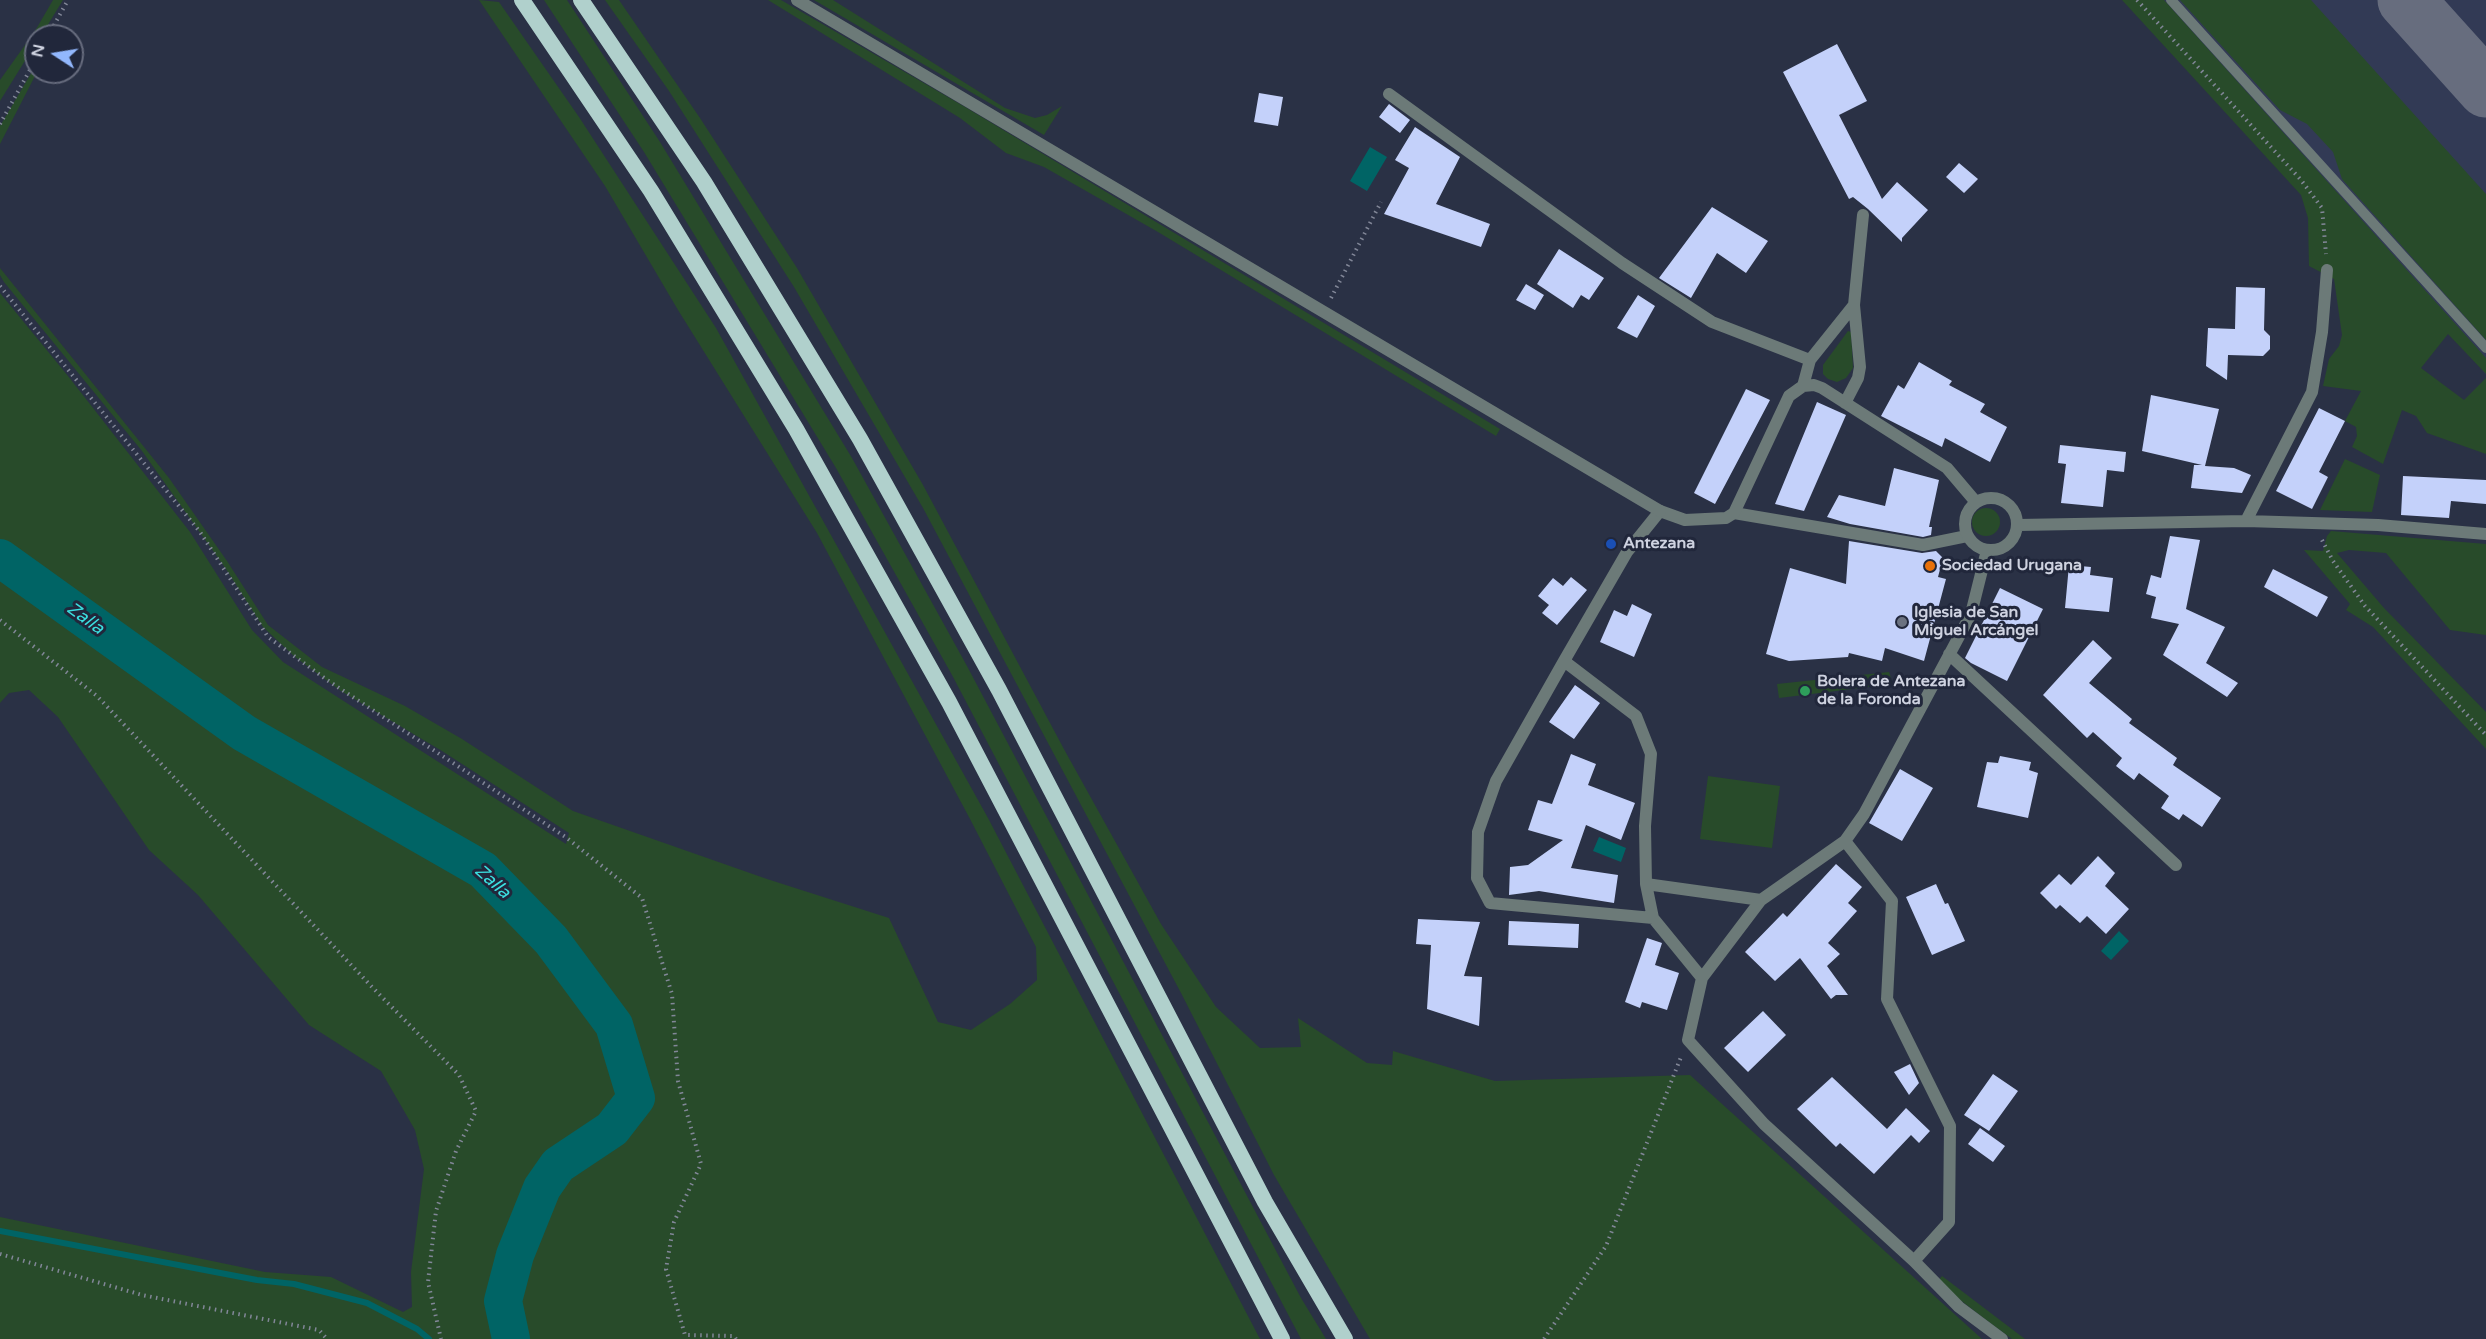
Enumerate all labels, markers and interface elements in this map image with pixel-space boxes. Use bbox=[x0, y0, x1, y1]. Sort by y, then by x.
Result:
north arrow bbox=[24, 24, 84, 84]
text: N bbox=[27, 42, 49, 59]
place label: Antezana bbox=[1623, 534, 1695, 554]
marker: Antezana bbox=[1604, 537, 1618, 551]
place label: Sociedad Urugana bbox=[1942, 556, 2082, 576]
marker: Sociedad Urugana bbox=[1923, 559, 1937, 573]
water label: Zalla bbox=[62, 598, 108, 640]
place label: Iglesia de San Miguel Arcángel bbox=[1914, 603, 2038, 641]
marker: Iglesia de San Miguel Arcángel bbox=[1895, 615, 1909, 629]
place label: Bolera de Antezana de la Foronda bbox=[1817, 672, 1966, 710]
marker: Bolera de Antezana de la Foronda bbox=[1798, 684, 1812, 698]
water label: Zalla bbox=[470, 860, 514, 904]

